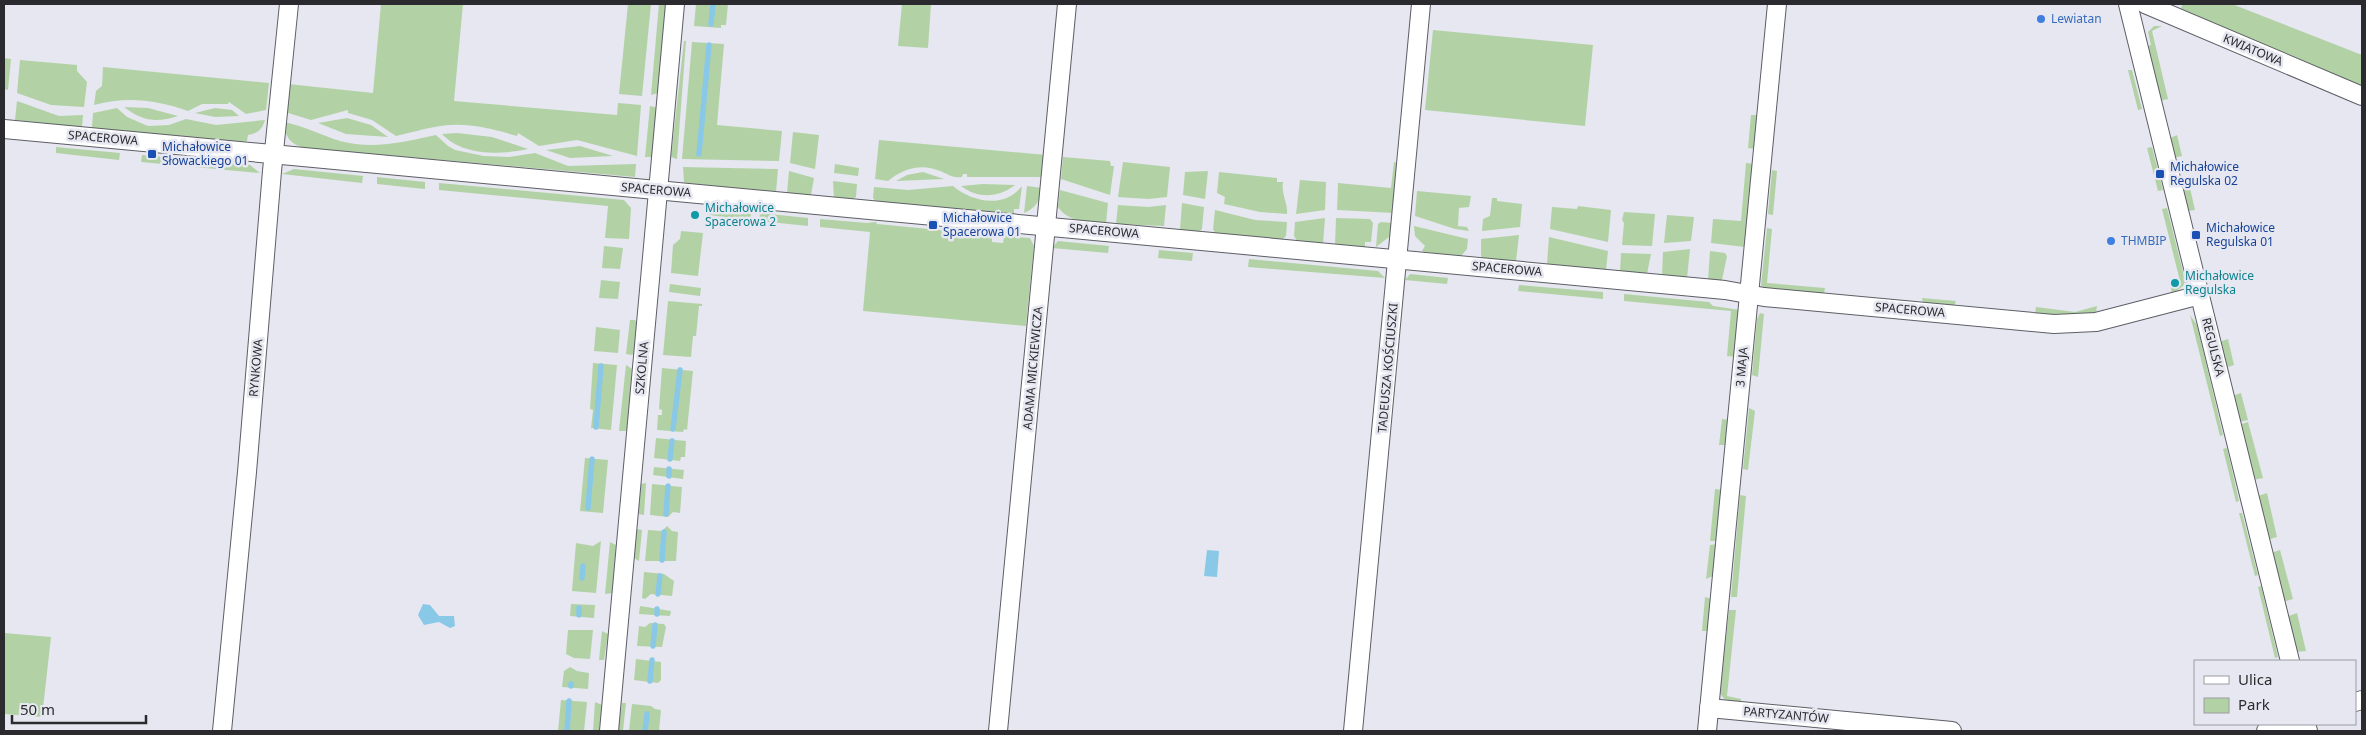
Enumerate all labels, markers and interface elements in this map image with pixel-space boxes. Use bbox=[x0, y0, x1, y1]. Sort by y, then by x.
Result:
place label: Lewiatan bbox=[2051, 10, 2102, 27]
marker: Lewiatan bbox=[2035, 13, 2047, 25]
street label: KWIATOWA bbox=[2221, 29, 2286, 70]
street label: SPACEROWA bbox=[67, 126, 139, 149]
place label: Michałowice Słowackiego 01 bbox=[162, 138, 248, 169]
marker: Michałowice Słowackiego 01 bbox=[146, 148, 158, 160]
place label: Michałowice Regulska 02 bbox=[2170, 158, 2239, 189]
marker: Michałowice Regulska 02 bbox=[2154, 168, 2166, 180]
street label: SPACEROWA bbox=[620, 178, 692, 201]
place label: Michałowice Spacerowa 2 bbox=[705, 199, 776, 230]
marker: Michałowice Spacerowa 2 bbox=[689, 209, 701, 221]
place label: Michałowice Spacerowa 01 bbox=[943, 209, 1021, 240]
marker: Michałowice Spacerowa 01 bbox=[927, 219, 939, 231]
street label: SPACEROWA bbox=[1068, 219, 1140, 242]
place label: Michałowice Regulska 01 bbox=[2206, 219, 2275, 250]
marker: Michałowice Regulska 01 bbox=[2190, 229, 2202, 241]
place label: THMBIP bbox=[2121, 232, 2167, 249]
marker: THMBIP bbox=[2105, 235, 2117, 247]
street label: SPACEROWA bbox=[1471, 257, 1543, 280]
place label: Michałowice Regulska bbox=[2185, 267, 2254, 298]
marker: Michałowice Regulska bbox=[2169, 277, 2181, 289]
street label: SPACEROWA bbox=[1874, 298, 1946, 321]
street label: TADEUSZA KOŚCIUSZKI bbox=[1373, 302, 1402, 434]
street label: ADAMA MICKIEWICZA bbox=[1019, 305, 1046, 430]
street label: REGULSKA bbox=[2198, 316, 2229, 378]
street label: RYNKOWA bbox=[244, 338, 267, 398]
street label: SZKOLNA bbox=[631, 340, 652, 395]
street label: 3 MAJA bbox=[1731, 346, 1752, 388]
legend bbox=[2194, 660, 2356, 725]
text: Ulica bbox=[2238, 669, 2272, 689]
scale bar bbox=[12, 692, 146, 724]
text: Park bbox=[2238, 694, 2270, 714]
text: 50 m bbox=[20, 699, 55, 719]
street label: PARTYZANTÓW bbox=[1743, 702, 1830, 727]

